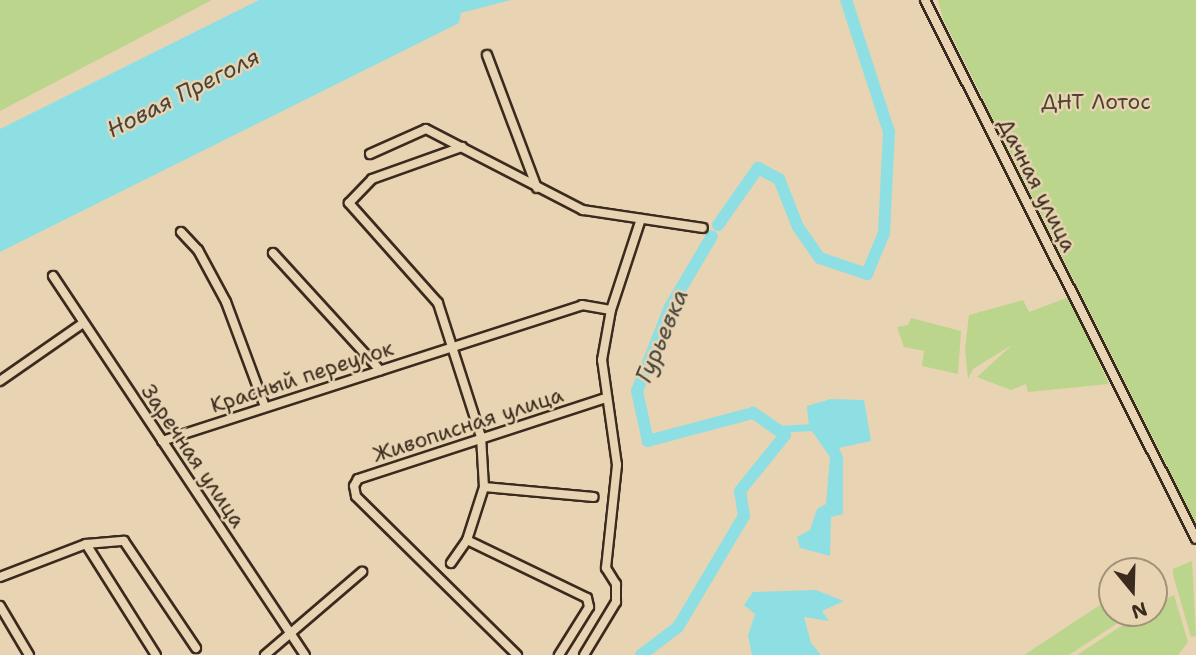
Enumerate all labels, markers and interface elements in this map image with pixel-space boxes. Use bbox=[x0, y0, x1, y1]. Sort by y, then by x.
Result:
water label: Новая Преголя bbox=[102, 43, 264, 143]
park label: ДНТ Лотос bbox=[1041, 89, 1151, 115]
street label: Дачная улица bbox=[992, 114, 1082, 256]
water label: Гурьевка bbox=[630, 285, 694, 387]
street label: Красный переулок bbox=[207, 336, 397, 418]
street label: Заречная улица bbox=[136, 380, 250, 532]
street label: Живописная улица bbox=[370, 382, 566, 468]
north arrow bbox=[1098, 557, 1168, 627]
text: N bbox=[1128, 596, 1151, 625]

